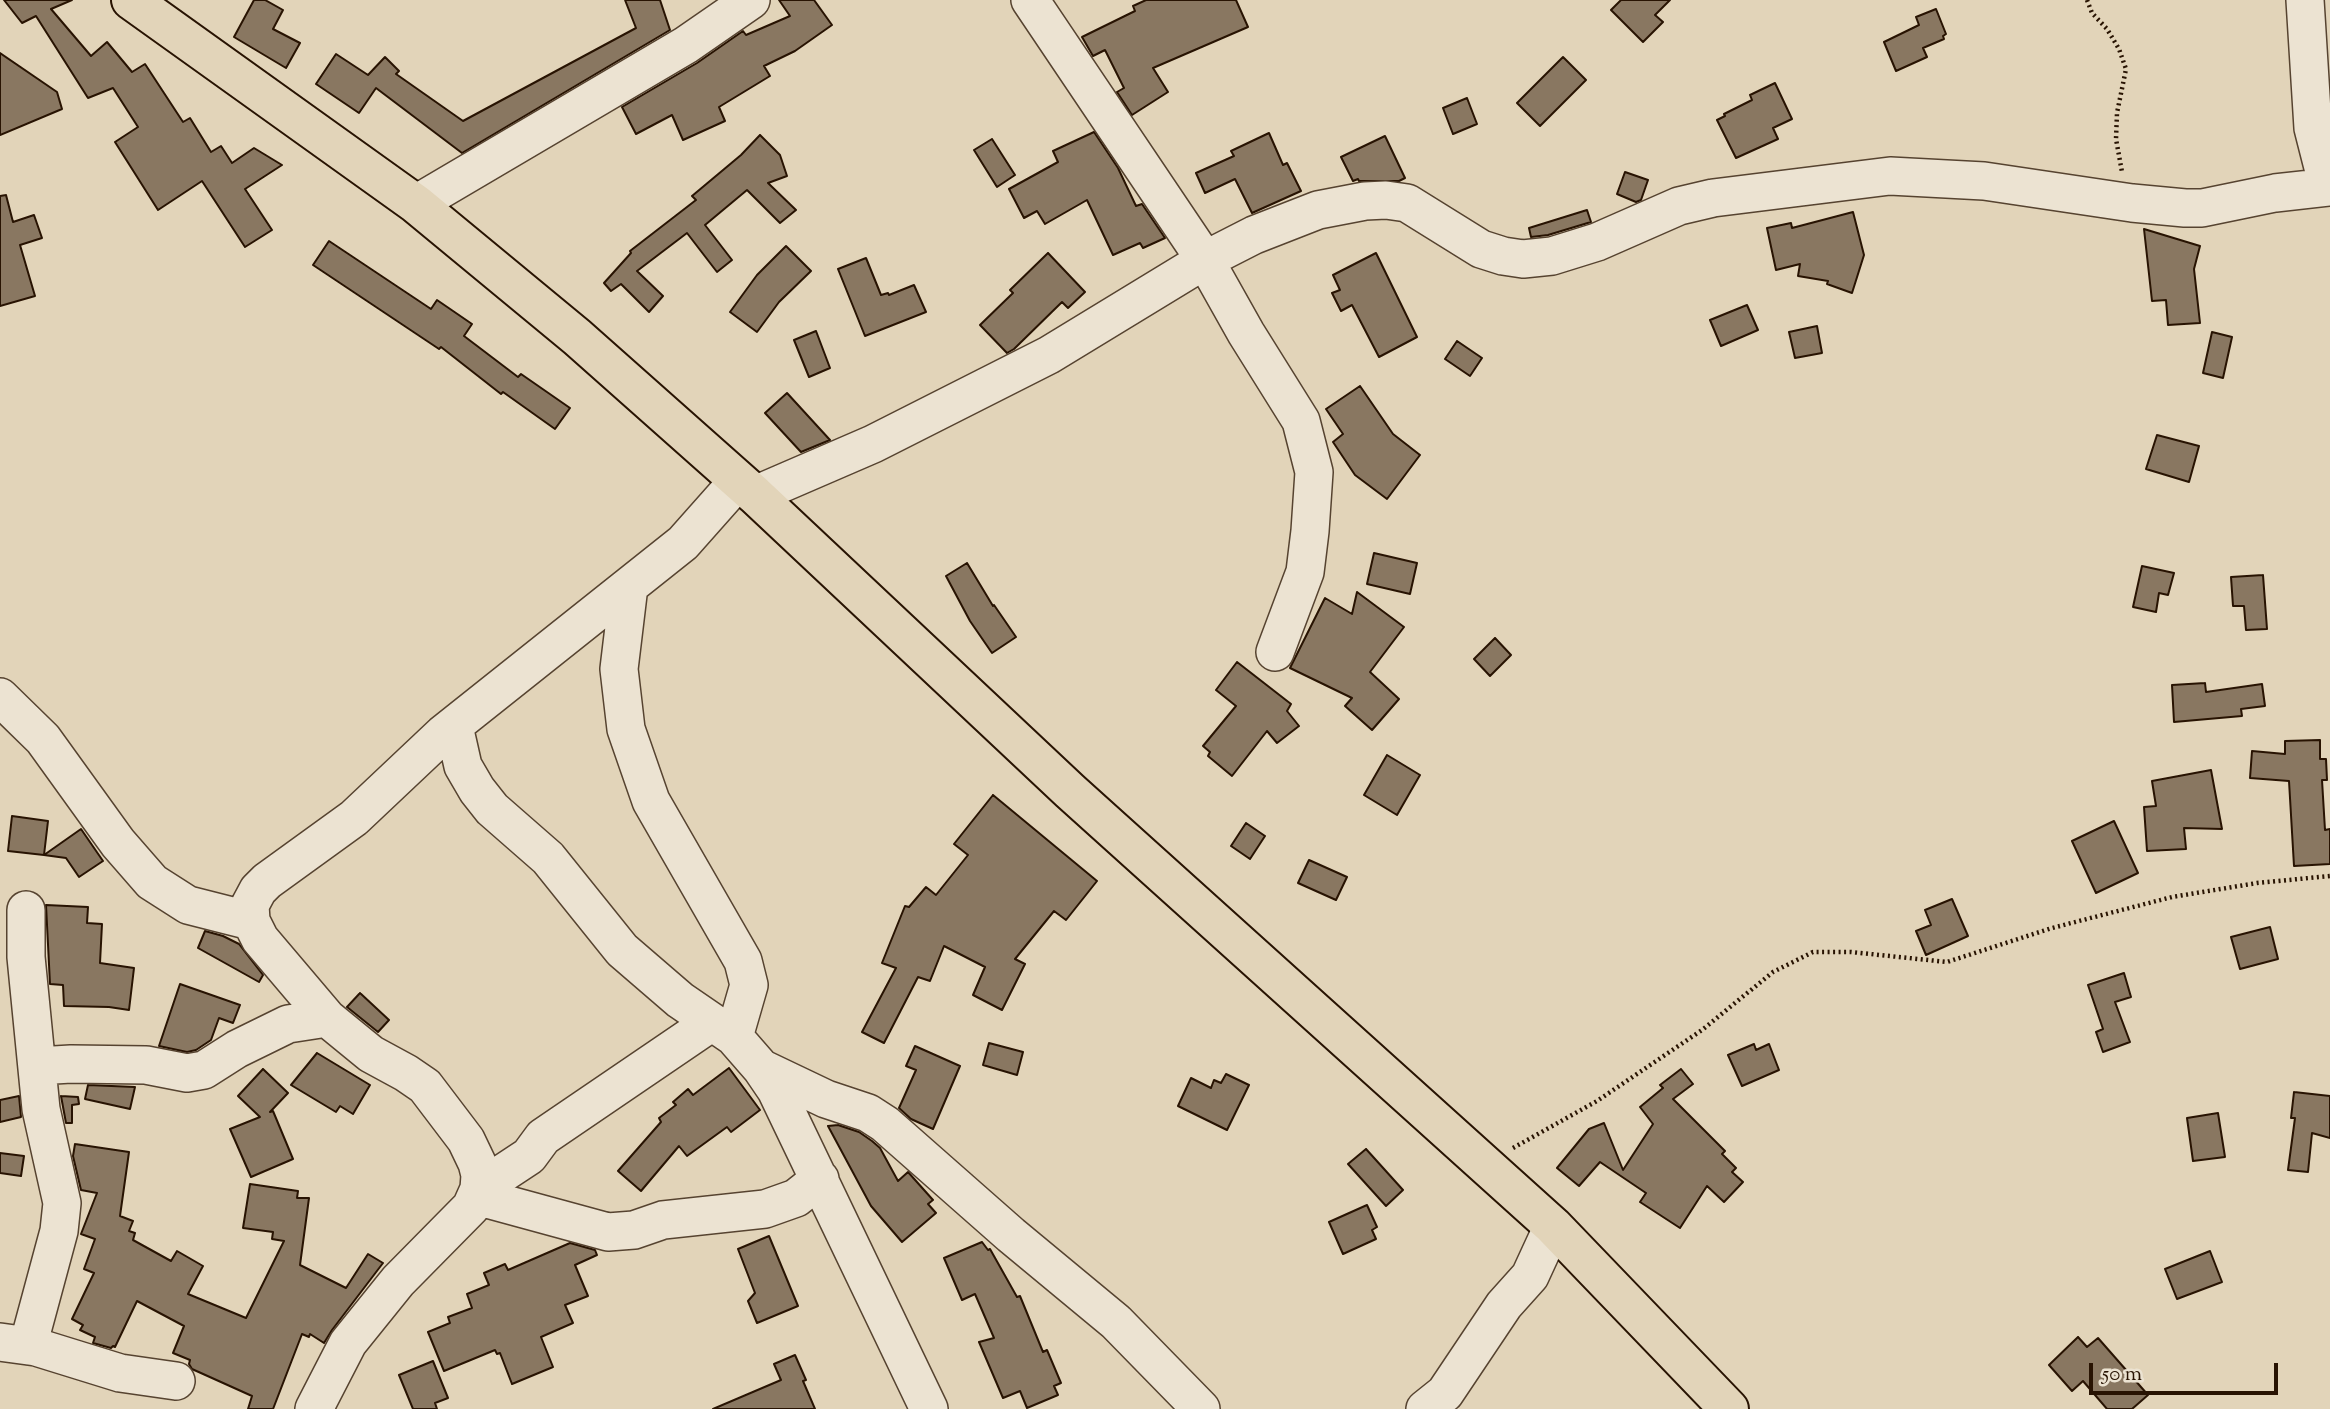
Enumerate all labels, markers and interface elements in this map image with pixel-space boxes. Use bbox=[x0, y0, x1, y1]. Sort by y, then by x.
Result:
scale bar bbox=[2092, 1350, 2281, 1394]
text: 50 m bbox=[2102, 1360, 2142, 1390]

